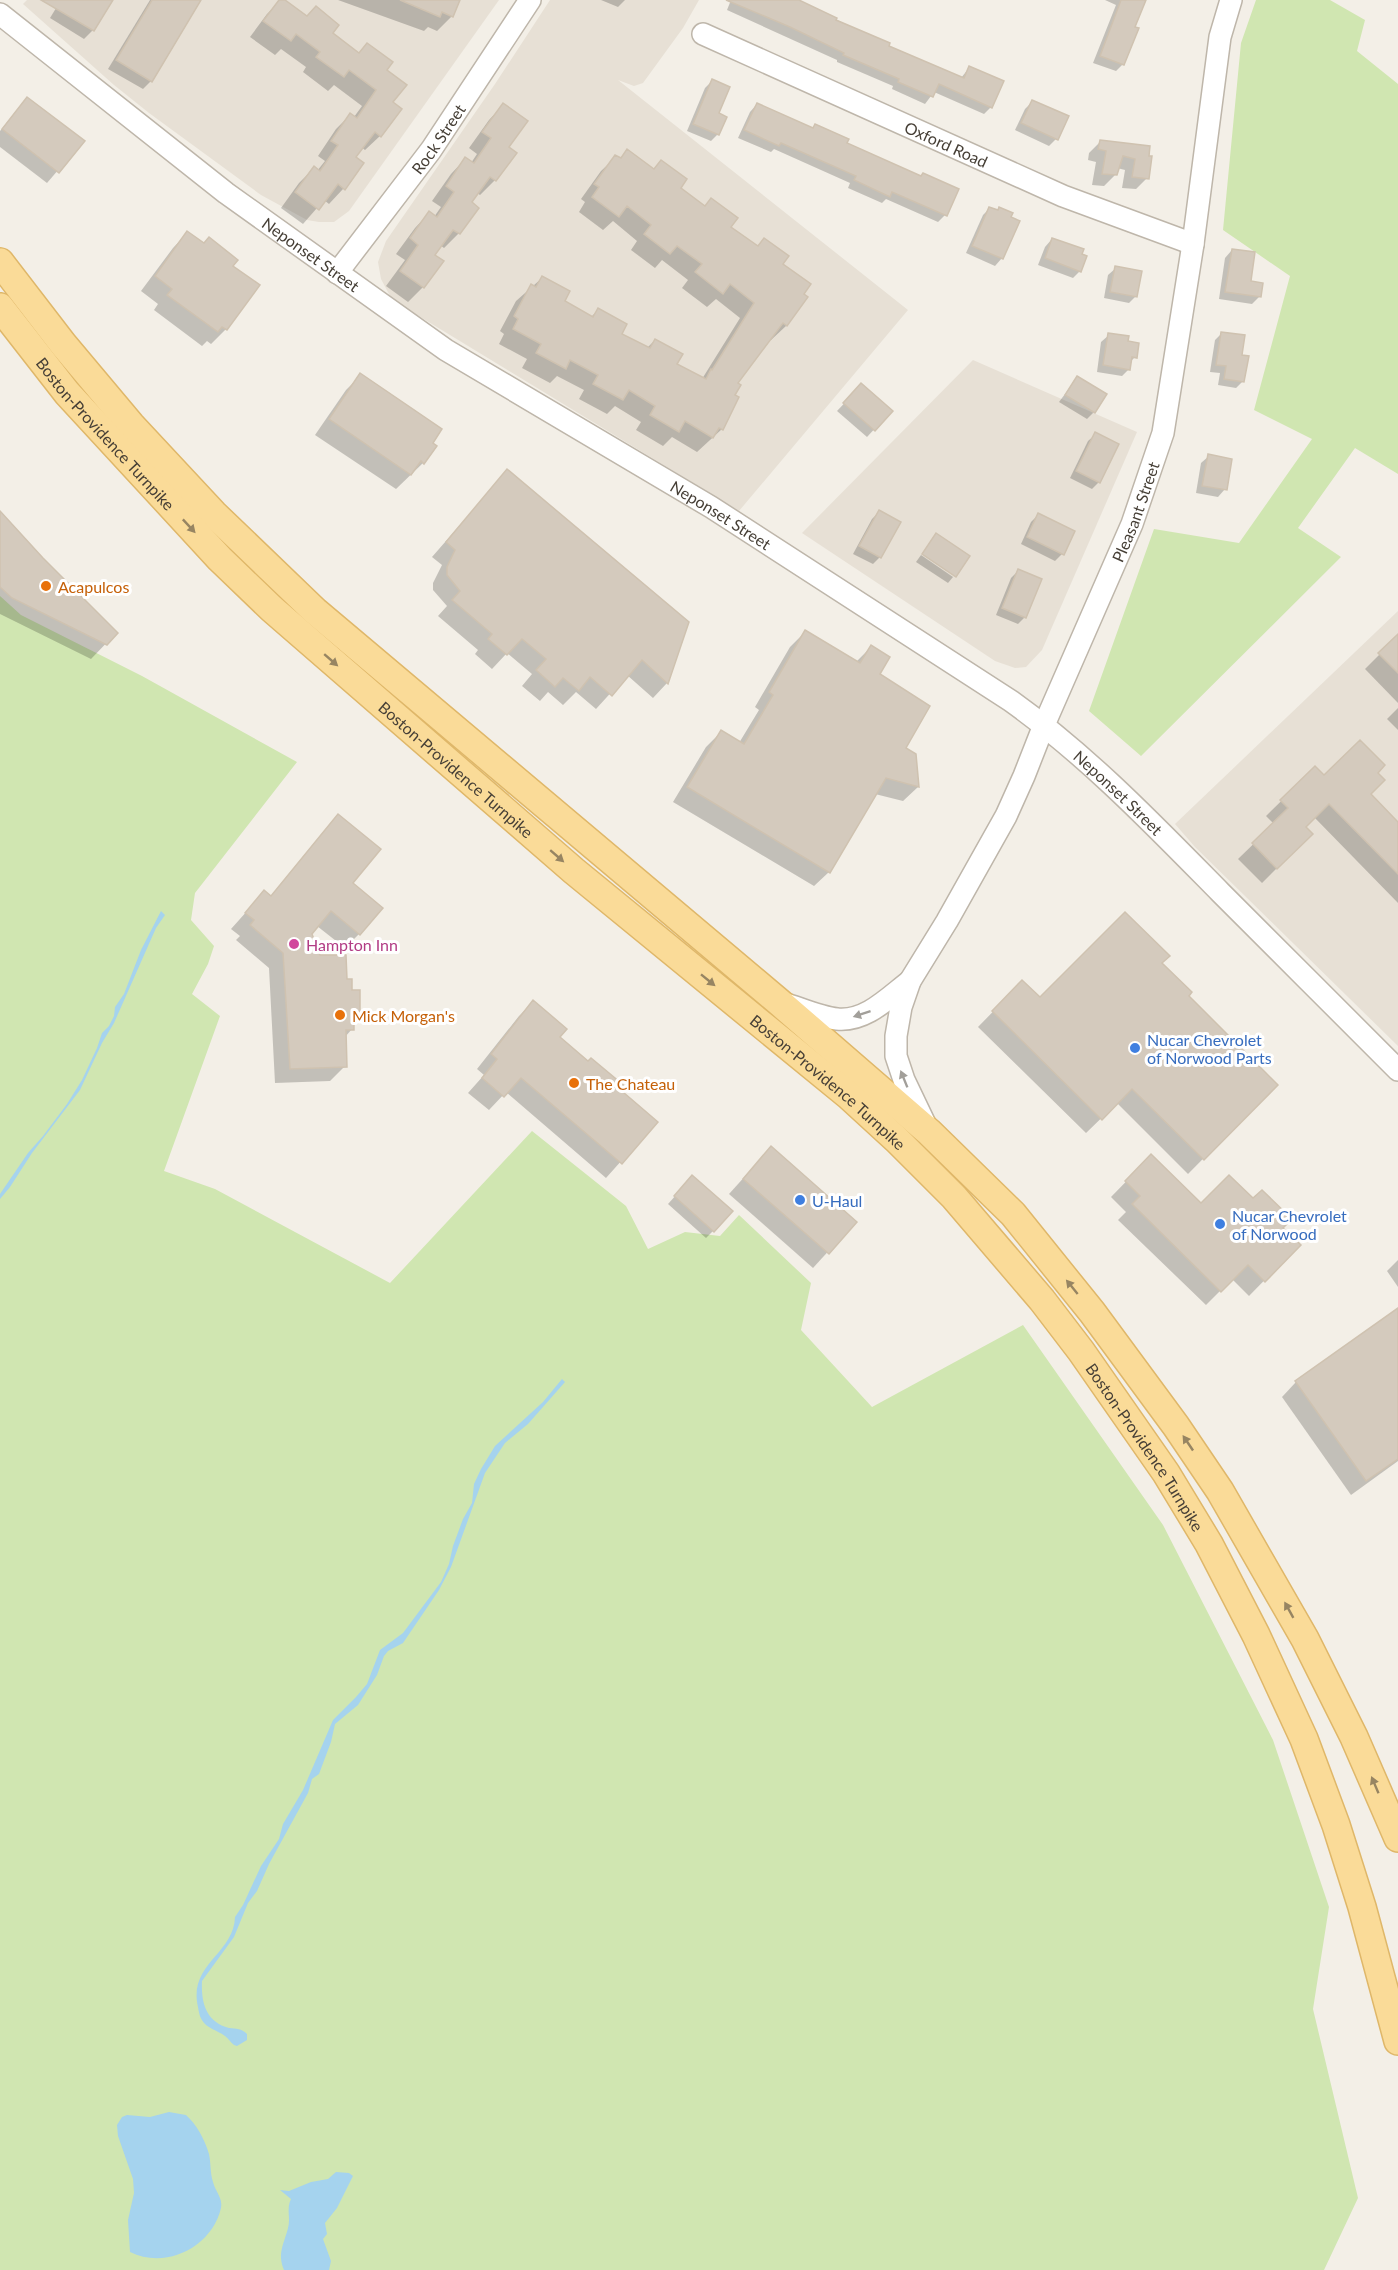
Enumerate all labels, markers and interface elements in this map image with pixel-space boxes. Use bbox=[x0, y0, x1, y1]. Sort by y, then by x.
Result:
street label: Rock Street bbox=[407, 100, 469, 177]
street label: Oxford Road bbox=[902, 117, 991, 171]
street label: Neponset Street bbox=[259, 213, 364, 295]
street label: Boston-Providence Turnpike bbox=[33, 353, 179, 513]
street label: Pleasant Street bbox=[1107, 459, 1162, 564]
street label: Neponset Street bbox=[667, 476, 775, 553]
one-way arrow bbox=[182, 518, 195, 533]
place label: Acapulcos bbox=[58, 577, 129, 596]
marker: Acapulcos bbox=[39, 579, 53, 593]
one-way arrow bbox=[323, 653, 338, 666]
street label: Boston-Providence Turnpike bbox=[375, 697, 537, 841]
street label: Neponset Street bbox=[1070, 746, 1167, 838]
one-way arrow bbox=[549, 849, 564, 862]
place label: Hampton Inn bbox=[306, 935, 398, 954]
marker: Hampton Inn bbox=[287, 937, 301, 951]
one-way arrow bbox=[700, 974, 716, 987]
place label: Mick Morgan's bbox=[352, 1006, 455, 1025]
marker: Mick Morgan's bbox=[333, 1008, 347, 1022]
one-way arrow bbox=[853, 1009, 871, 1019]
street label: Boston-Providence Turnpike bbox=[747, 1010, 910, 1153]
place label: Nucar Chevrolet of Norwood Parts bbox=[1147, 1030, 1272, 1067]
marker: Nucar Chevrolet of Norwood Parts bbox=[1128, 1041, 1142, 1055]
one-way arrow bbox=[899, 1070, 908, 1088]
place label: The Chateau bbox=[586, 1074, 675, 1093]
marker: The Chateau bbox=[567, 1076, 581, 1090]
place label: U-Haul bbox=[812, 1191, 862, 1210]
marker: U-Haul bbox=[793, 1193, 807, 1207]
place label: Nucar Chevrolet of Norwood bbox=[1232, 1206, 1347, 1243]
marker: Nucar Chevrolet of Norwood bbox=[1213, 1217, 1227, 1231]
one-way arrow bbox=[1065, 1279, 1078, 1295]
street label: Boston-Providence Turnpike bbox=[1083, 1359, 1208, 1534]
one-way arrow bbox=[1182, 1436, 1194, 1452]
one-way arrow bbox=[1284, 1601, 1294, 1618]
one-way arrow bbox=[1370, 1775, 1380, 1793]

